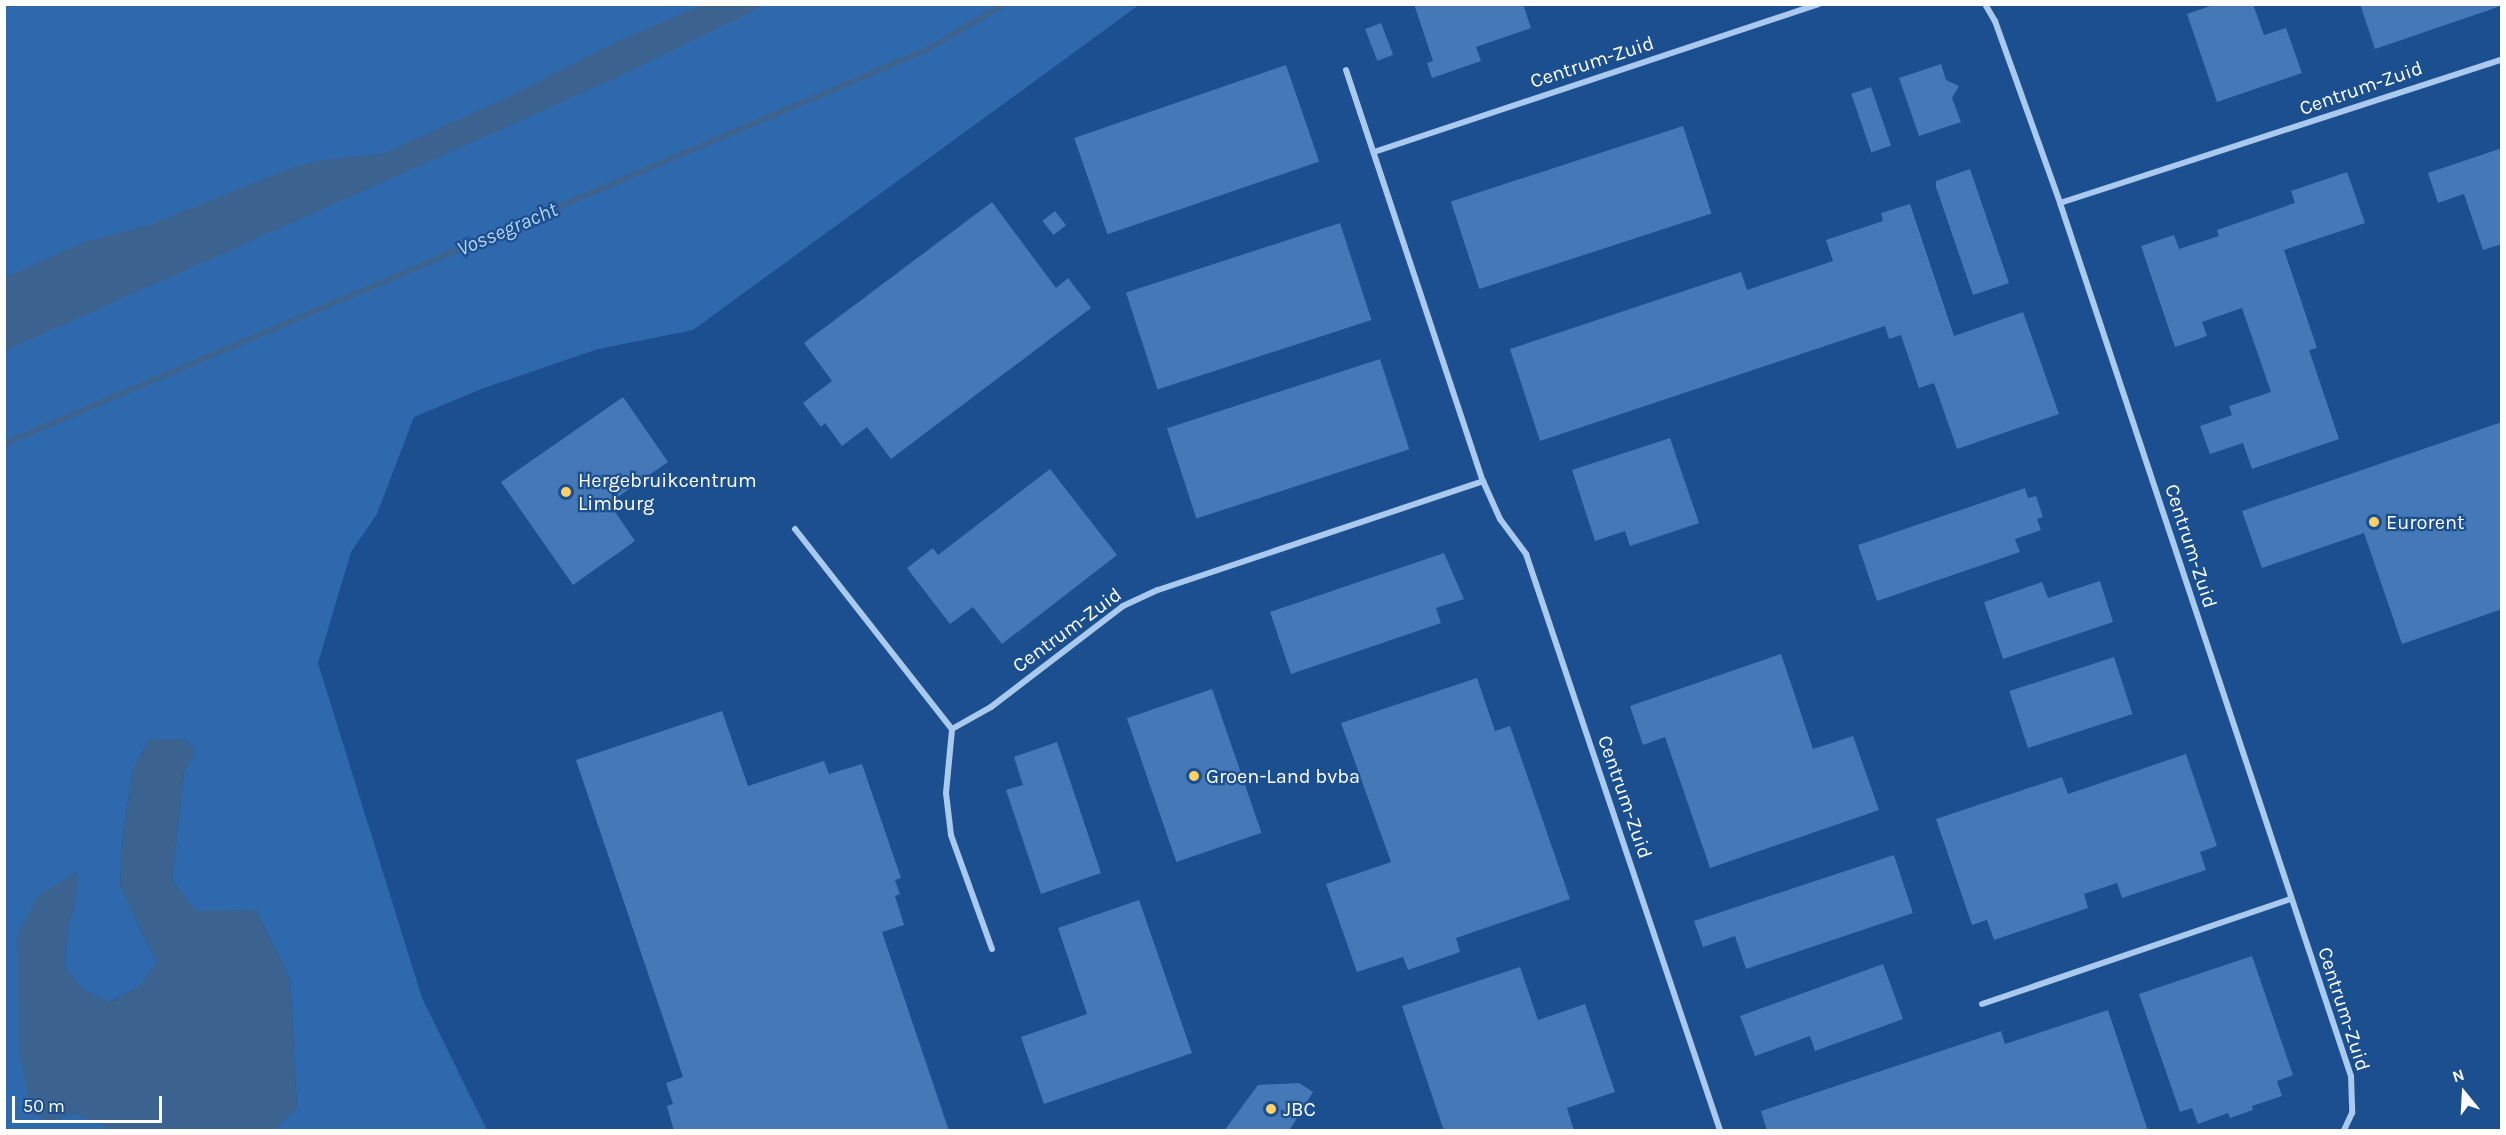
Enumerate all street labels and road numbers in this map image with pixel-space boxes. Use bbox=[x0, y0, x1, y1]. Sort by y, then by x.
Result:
street label: Centrum-Zuid bbox=[1527, 31, 1657, 93]
street label: Centrum-Zuid bbox=[2296, 56, 2426, 120]
street label: Centrum-Zuid bbox=[2160, 481, 2222, 611]
street label: Centrum-Zuid bbox=[1008, 582, 1126, 678]
street label: Centrum-Zuid bbox=[1593, 732, 1657, 862]
street label: Centrum-Zuid bbox=[2313, 944, 2375, 1074]

